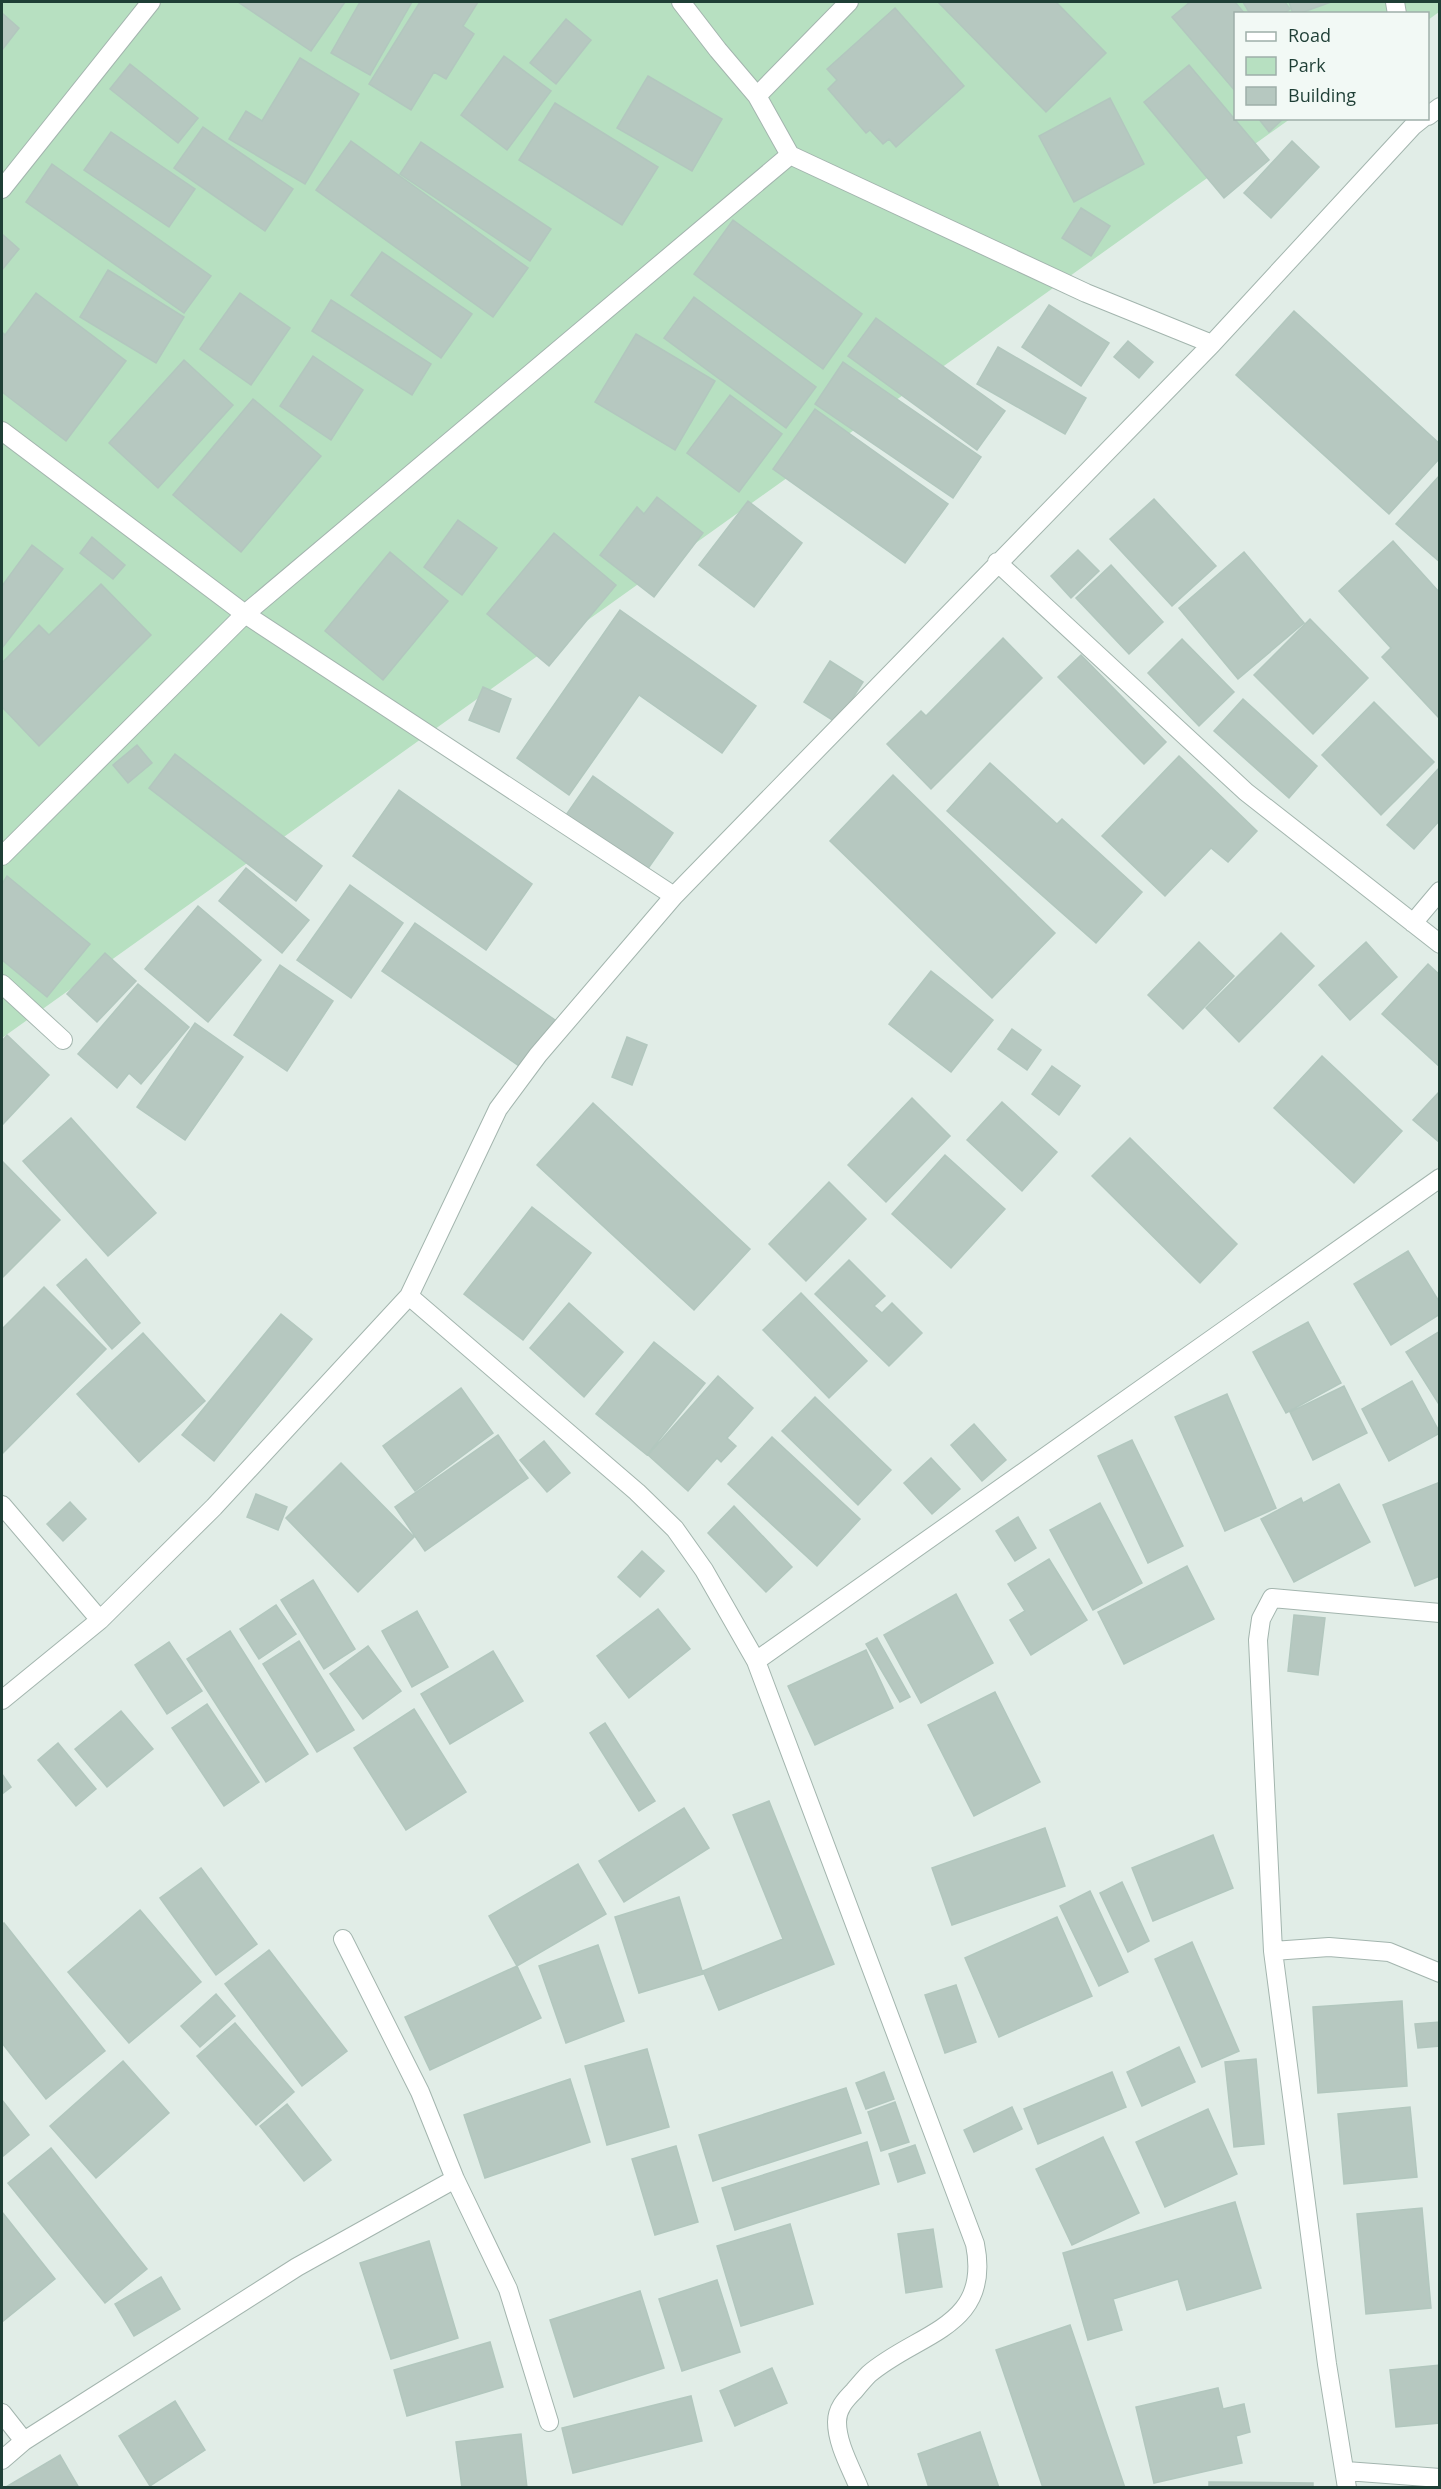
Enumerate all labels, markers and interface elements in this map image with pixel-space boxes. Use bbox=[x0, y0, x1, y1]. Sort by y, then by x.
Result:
legend bbox=[1234, 12, 1429, 120]
text: Road bbox=[1288, 23, 1331, 47]
text: Park bbox=[1288, 53, 1326, 77]
text: Building bbox=[1288, 83, 1356, 107]

